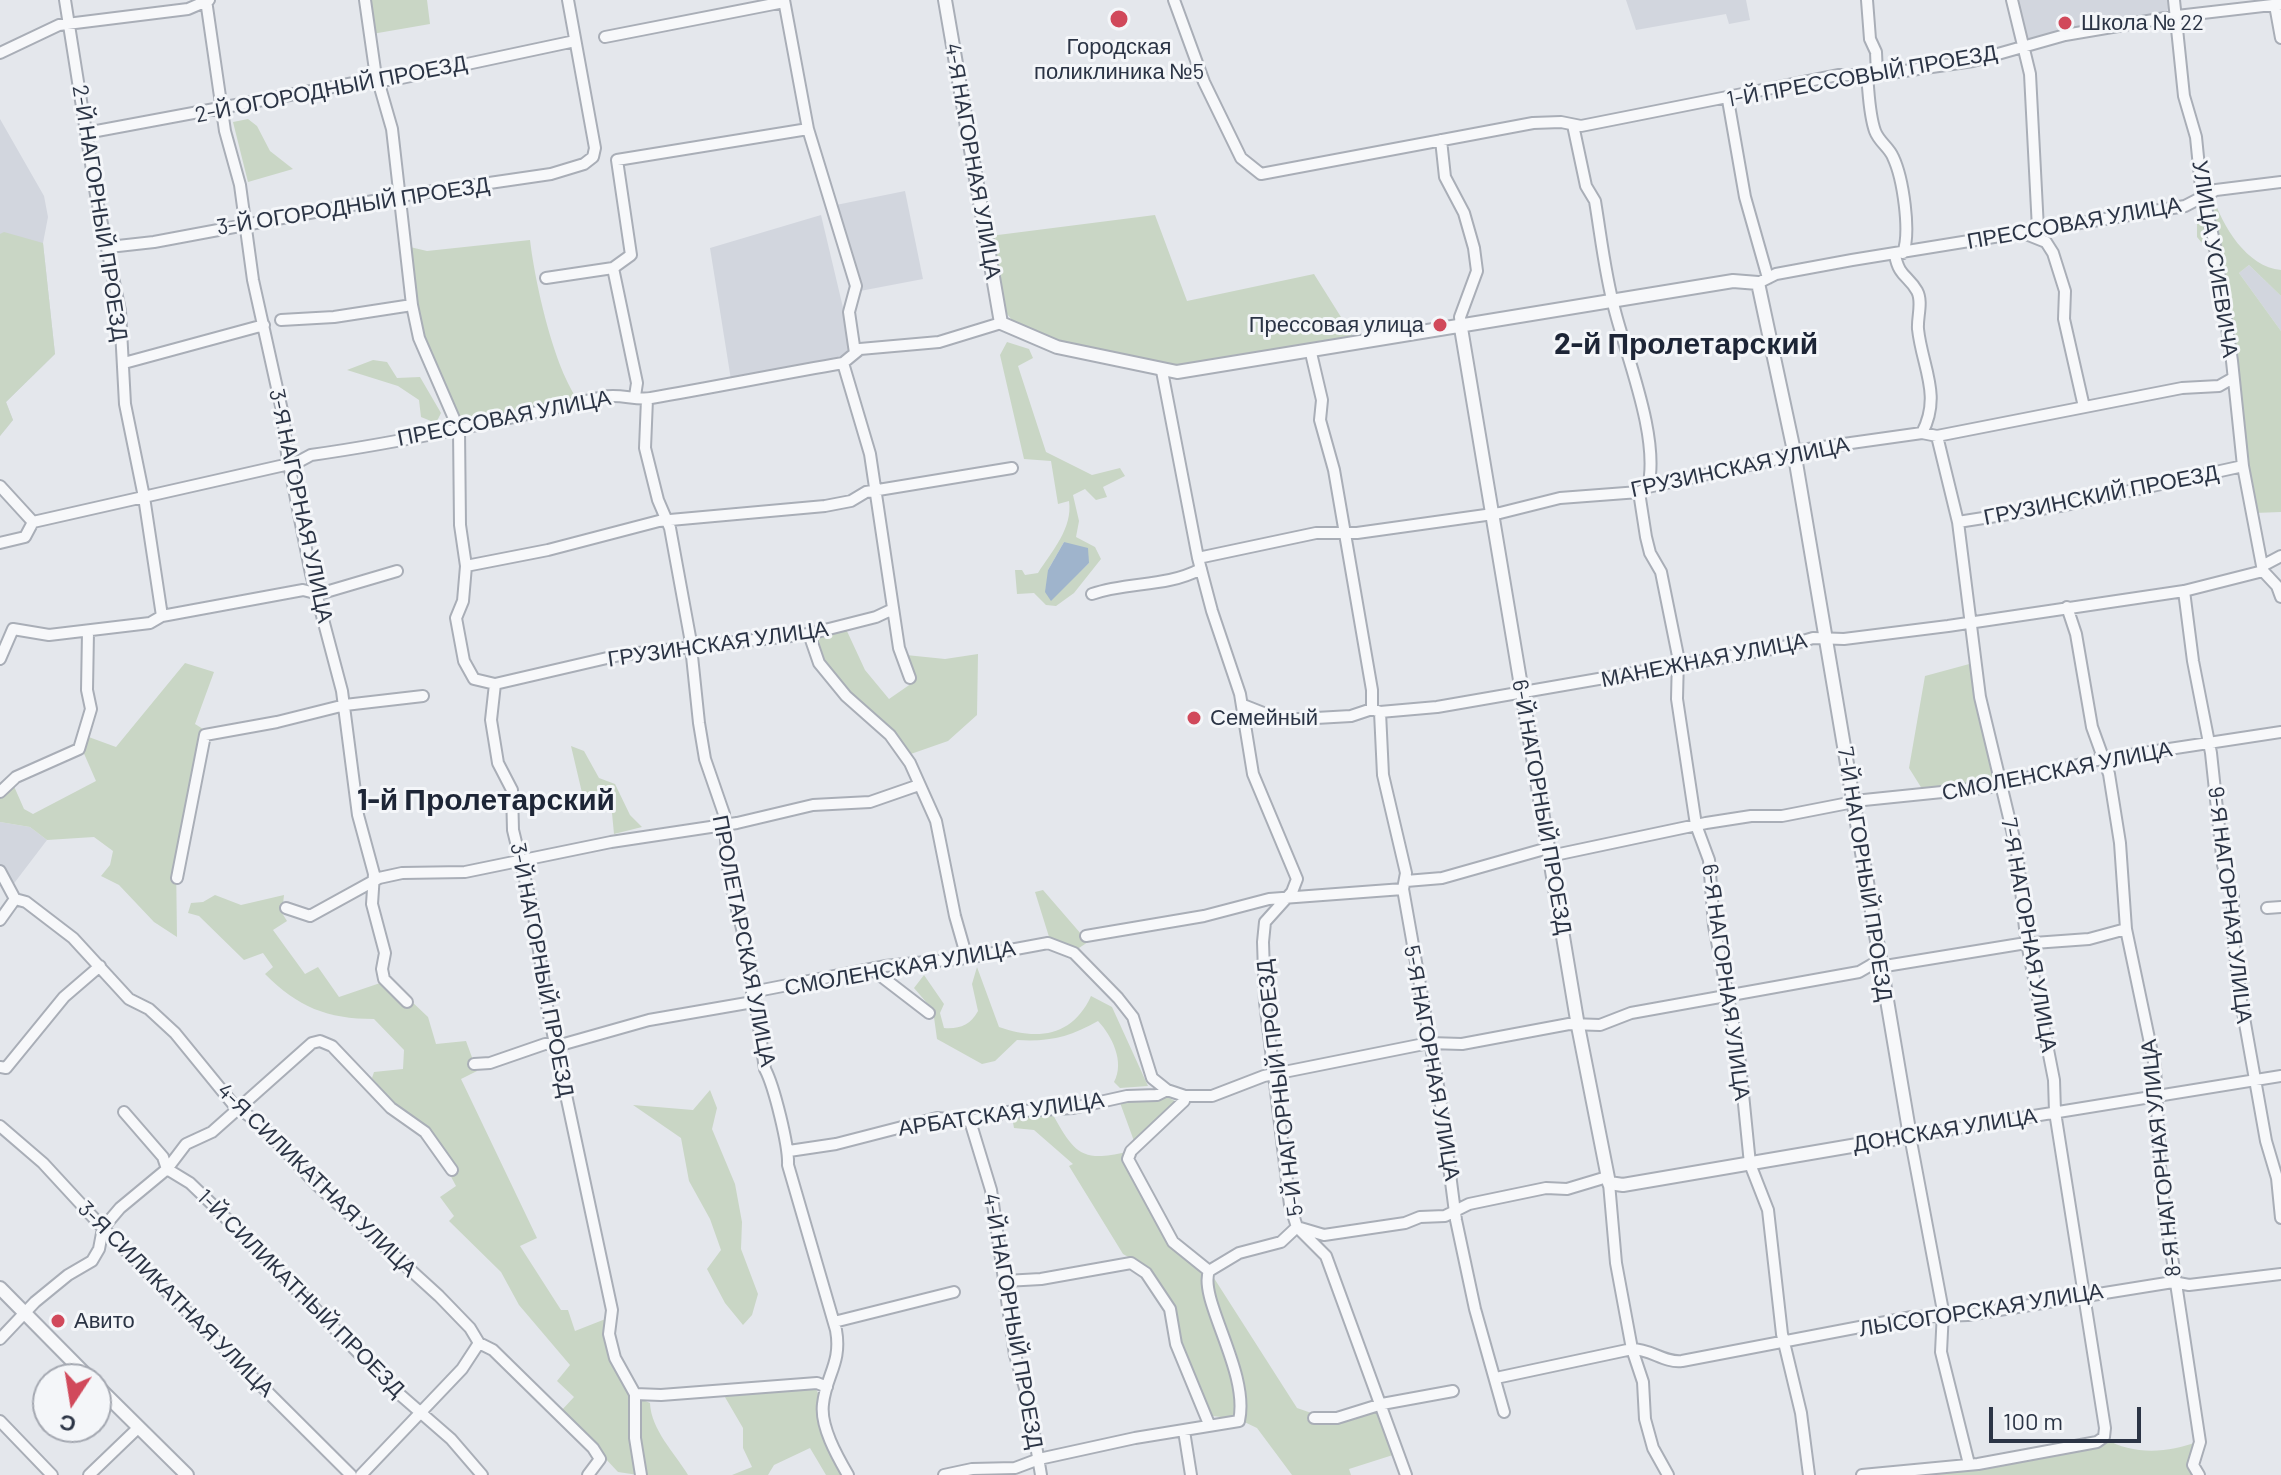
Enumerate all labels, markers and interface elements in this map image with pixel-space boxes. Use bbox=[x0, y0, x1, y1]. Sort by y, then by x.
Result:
marker: Городская поликлиника №5 bbox=[1108, 8, 1130, 30]
place label: Школа № 22 bbox=[2081, 10, 2204, 36]
marker: Школа № 22 bbox=[2056, 14, 2074, 32]
place label: Городская поликлиника №5 bbox=[1034, 34, 1204, 86]
street label: 1-Й ПРЕССОВЫЙ ПРОЕЗД bbox=[1725, 39, 1999, 113]
street label: 4-Я НАГОРНАЯ УЛИЦА bbox=[939, 41, 1007, 281]
street label: 2-Й ОГОРОДНЫЙ ПРОЕЗД bbox=[193, 50, 469, 128]
street label: 2-Й НАГОРНЫЙ ПРОЕЗД bbox=[67, 83, 133, 343]
street label: УЛИЦА УСИЕВИЧА bbox=[2186, 159, 2244, 359]
street label: 3-Й ОГОРОДНЫЙ ПРОЕЗД bbox=[215, 171, 491, 241]
street label: ПРЕССОВАЯ УЛИЦА bbox=[1965, 191, 2183, 255]
place label: Прессовая улица bbox=[1249, 312, 1424, 338]
marker: Прессовая улица bbox=[1431, 316, 1449, 334]
district label: 2-й Пролетарский bbox=[1554, 326, 1818, 362]
street label: ПРЕССОВАЯ УЛИЦА bbox=[395, 384, 613, 452]
street label: 3-Я НАГОРНАЯ УЛИЦА bbox=[263, 387, 339, 625]
street label: ГРУЗИНСКАЯ УЛИЦА bbox=[1628, 431, 1852, 503]
street label: ГРУЗИНСКИЙ ПРОЕЗД bbox=[1981, 459, 2221, 531]
street label: ГРУЗИНСКАЯ УЛИЦА bbox=[606, 615, 830, 673]
street label: МАНЕЖНАЯ УЛИЦА bbox=[1599, 627, 1809, 693]
street label: 6-Й НАГОРНЫЙ ПРОЕЗД bbox=[1507, 678, 1577, 936]
place label: Семейный bbox=[1210, 705, 1318, 731]
marker: Семейный bbox=[1185, 709, 1203, 727]
street label: СМОЛЕНСКАЯ УЛИЦА bbox=[1940, 736, 2174, 806]
street label: 7-Й НАГОРНЫЙ ПРОЕЗД bbox=[1832, 745, 1898, 1003]
district label: 1-й Пролетарский bbox=[357, 782, 615, 818]
street label: 9-Я НАГОРНАЯ УЛИЦА bbox=[2202, 785, 2258, 1025]
street label: ПРОЛЕТАРСКАЯ УЛИЦА bbox=[707, 813, 781, 1069]
street label: 7-Я НАГОРНАЯ УЛИЦА bbox=[1995, 816, 2063, 1054]
street label: 3-Й НАГОРНЫЙ ПРОЕЗД bbox=[504, 841, 580, 1099]
street label: 6-Я НАГОРНАЯ УЛИЦА bbox=[1696, 862, 1756, 1102]
street label: СМОЛЕНСКАЯ УЛИЦА bbox=[783, 935, 1017, 1001]
street label: 5-Я НАГОРНАЯ УЛИЦА bbox=[1398, 943, 1466, 1183]
street label: 5-Й НАГОРНЫЙ ПРОЕЗД bbox=[1251, 958, 1309, 1218]
street label: 8-Я НАГОРНАЯ УЛИЦА bbox=[2135, 1038, 2187, 1278]
street label: 4-Я СИЛИКАТНАЯ УЛИЦА bbox=[212, 1078, 422, 1282]
street label: АРБАТСКАЯ УЛИЦА bbox=[896, 1086, 1106, 1142]
street label: ДОНСКАЯ УЛИЦА bbox=[1851, 1102, 2039, 1158]
street label: 1-Й СИЛИКАТНЫЙ ПРОЕЗД bbox=[192, 1184, 410, 1402]
street label: 4-Й НАГОРНЫЙ ПРОЕЗД bbox=[978, 1191, 1048, 1451]
street label: 3-Я СИЛИКАТНАЯ УЛИЦА bbox=[72, 1195, 280, 1403]
street label: ЛЫСОГОРСКАЯ УЛИЦА bbox=[1857, 1278, 2105, 1342]
place label: Авито bbox=[74, 1308, 135, 1334]
marker: Авито bbox=[49, 1312, 67, 1330]
north arrow bbox=[32, 1363, 112, 1443]
scale bar bbox=[1993, 1391, 2145, 1441]
text: 100 m bbox=[2003, 1406, 2063, 1435]
text: С bbox=[57, 1410, 78, 1439]

